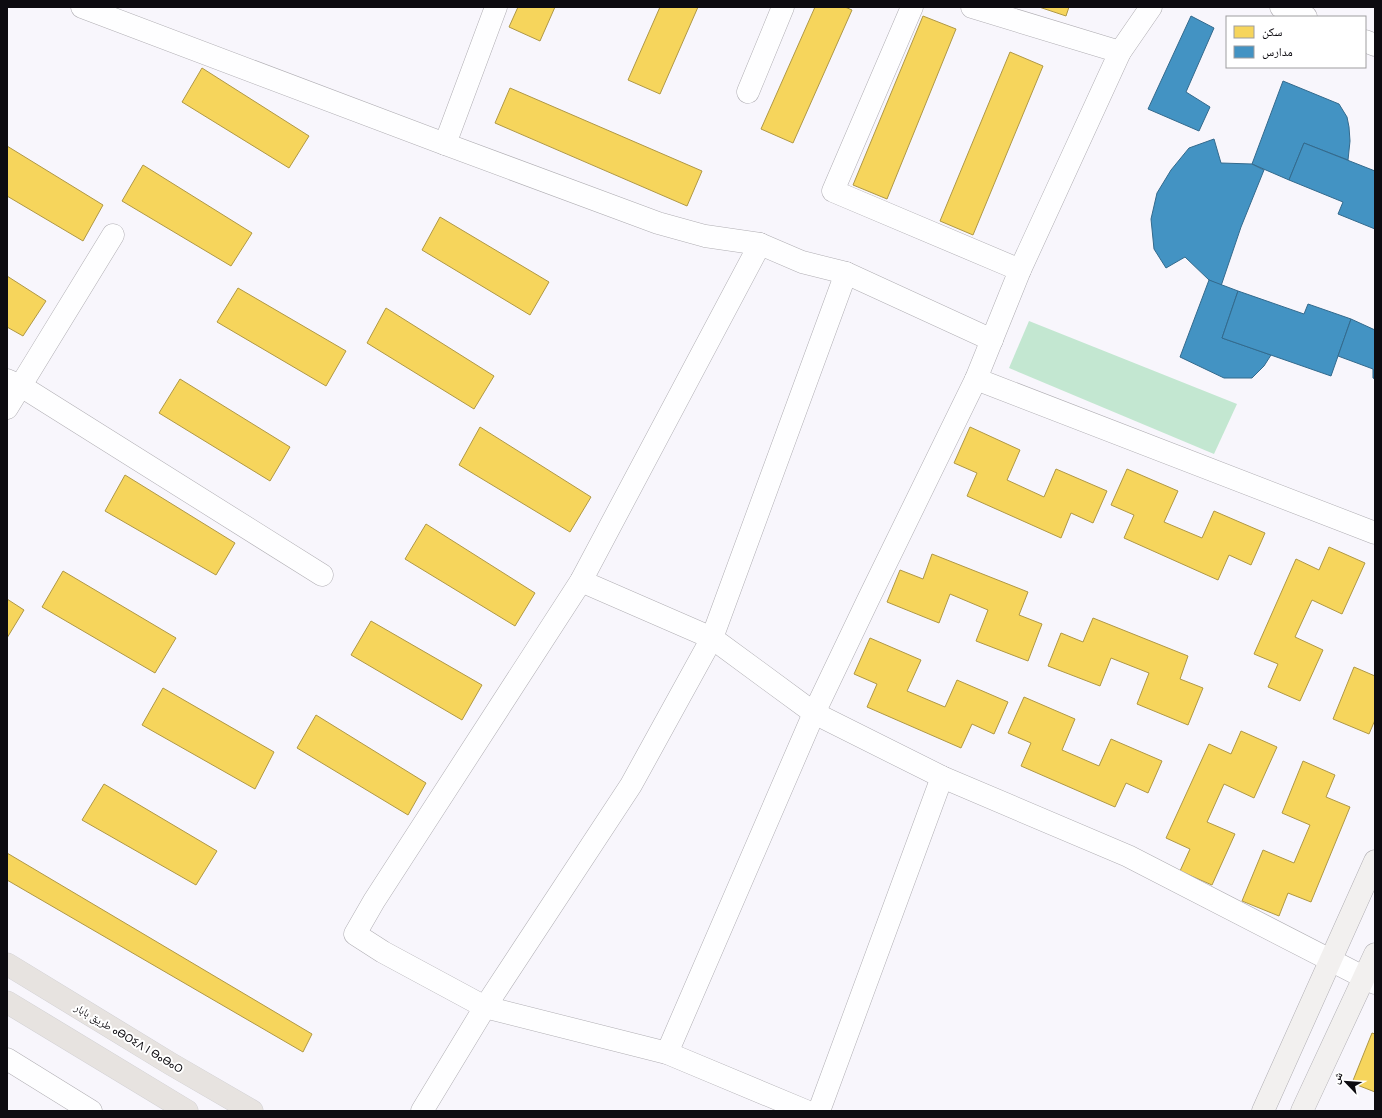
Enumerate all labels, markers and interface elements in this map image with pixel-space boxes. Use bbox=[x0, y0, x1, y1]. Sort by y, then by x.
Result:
legend bbox=[1226, 16, 1366, 68]
text: سكن bbox=[1262, 23, 1283, 40]
text: مدارس bbox=[1262, 43, 1293, 60]
street label: طريق بابار ⴰⴱⵔⵉⴷ ⵏ ⴱⴰⴱⴰⵔ bbox=[71, 999, 186, 1076]
north arrow bbox=[1326, 1062, 1366, 1102]
text: ش bbox=[1327, 1069, 1347, 1086]

